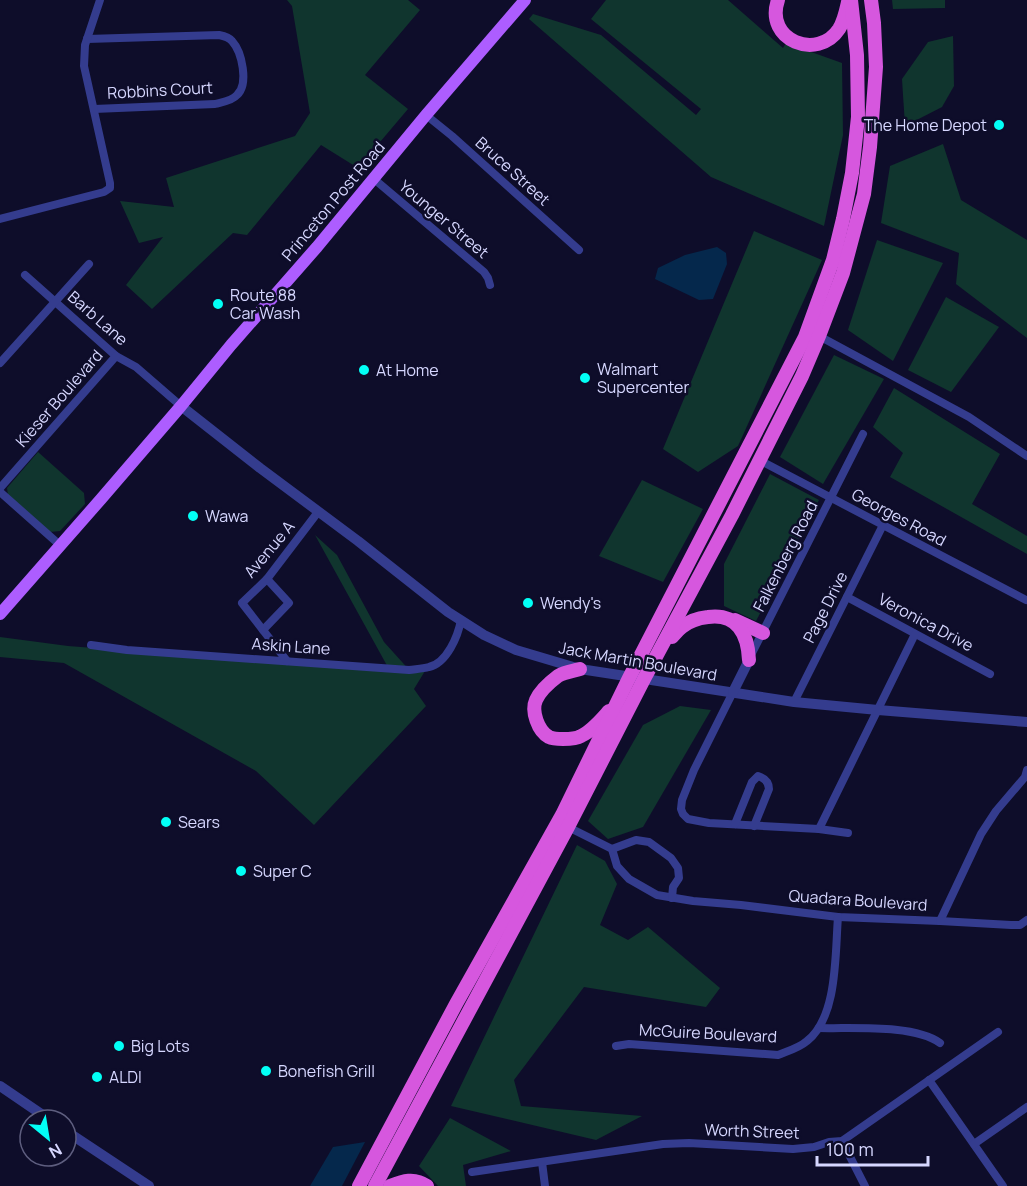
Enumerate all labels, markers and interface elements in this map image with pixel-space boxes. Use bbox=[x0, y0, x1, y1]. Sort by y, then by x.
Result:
street label: Robbins Court bbox=[107, 76, 213, 104]
place label: The Home Depot bbox=[864, 114, 987, 136]
marker: The Home Depot bbox=[992, 118, 1006, 132]
street label: Bruce Street bbox=[471, 132, 555, 210]
street label: Princeton Post Road bbox=[276, 137, 390, 265]
street label: Younger Street bbox=[394, 175, 494, 263]
place label: Route 88 Car Wash bbox=[230, 284, 300, 324]
street label: Barb Lane bbox=[63, 286, 133, 350]
marker: Route 88 Car Wash bbox=[211, 297, 225, 311]
street label: Kieser Boulevard bbox=[11, 345, 107, 451]
place label: Walmart Supercenter bbox=[597, 358, 689, 398]
place label: At Home bbox=[376, 359, 439, 381]
marker: At Home bbox=[357, 363, 371, 377]
marker: Walmart Supercenter bbox=[578, 371, 592, 385]
street label: Georges Road bbox=[848, 483, 950, 551]
street label: Falkenberg Road bbox=[748, 497, 822, 615]
place label: Wawa bbox=[205, 505, 249, 527]
marker: Wawa bbox=[186, 509, 200, 523]
street label: Avenue A bbox=[239, 516, 299, 582]
street label: Page Drive bbox=[798, 567, 852, 647]
street label: Veronica Drive bbox=[875, 588, 977, 656]
place label: Wendy's bbox=[540, 592, 601, 614]
marker: Wendy's bbox=[521, 596, 535, 610]
street label: Askin Lane bbox=[251, 632, 331, 660]
street label: Jack Martin Boulevard bbox=[557, 636, 719, 686]
place label: Sears bbox=[178, 811, 220, 833]
marker: Sears bbox=[159, 815, 173, 829]
place label: Super C bbox=[253, 860, 312, 882]
marker: Super C bbox=[234, 864, 248, 878]
street label: Quadara Boulevard bbox=[788, 884, 928, 916]
street label: McGuire Boulevard bbox=[638, 1018, 778, 1048]
place label: Big Lots bbox=[131, 1035, 190, 1057]
marker: Big Lots bbox=[112, 1039, 126, 1053]
place label: Bonefish Grill bbox=[278, 1060, 375, 1082]
marker: Bonefish Grill bbox=[259, 1064, 273, 1078]
place label: ALDI bbox=[109, 1066, 142, 1088]
marker: ALDI bbox=[90, 1070, 104, 1084]
north arrow bbox=[18, 1108, 78, 1168]
street label: Worth Street bbox=[704, 1118, 800, 1144]
scale bar bbox=[817, 1129, 928, 1167]
text: 100 m bbox=[826, 1137, 874, 1161]
text: N bbox=[45, 1139, 66, 1163]

